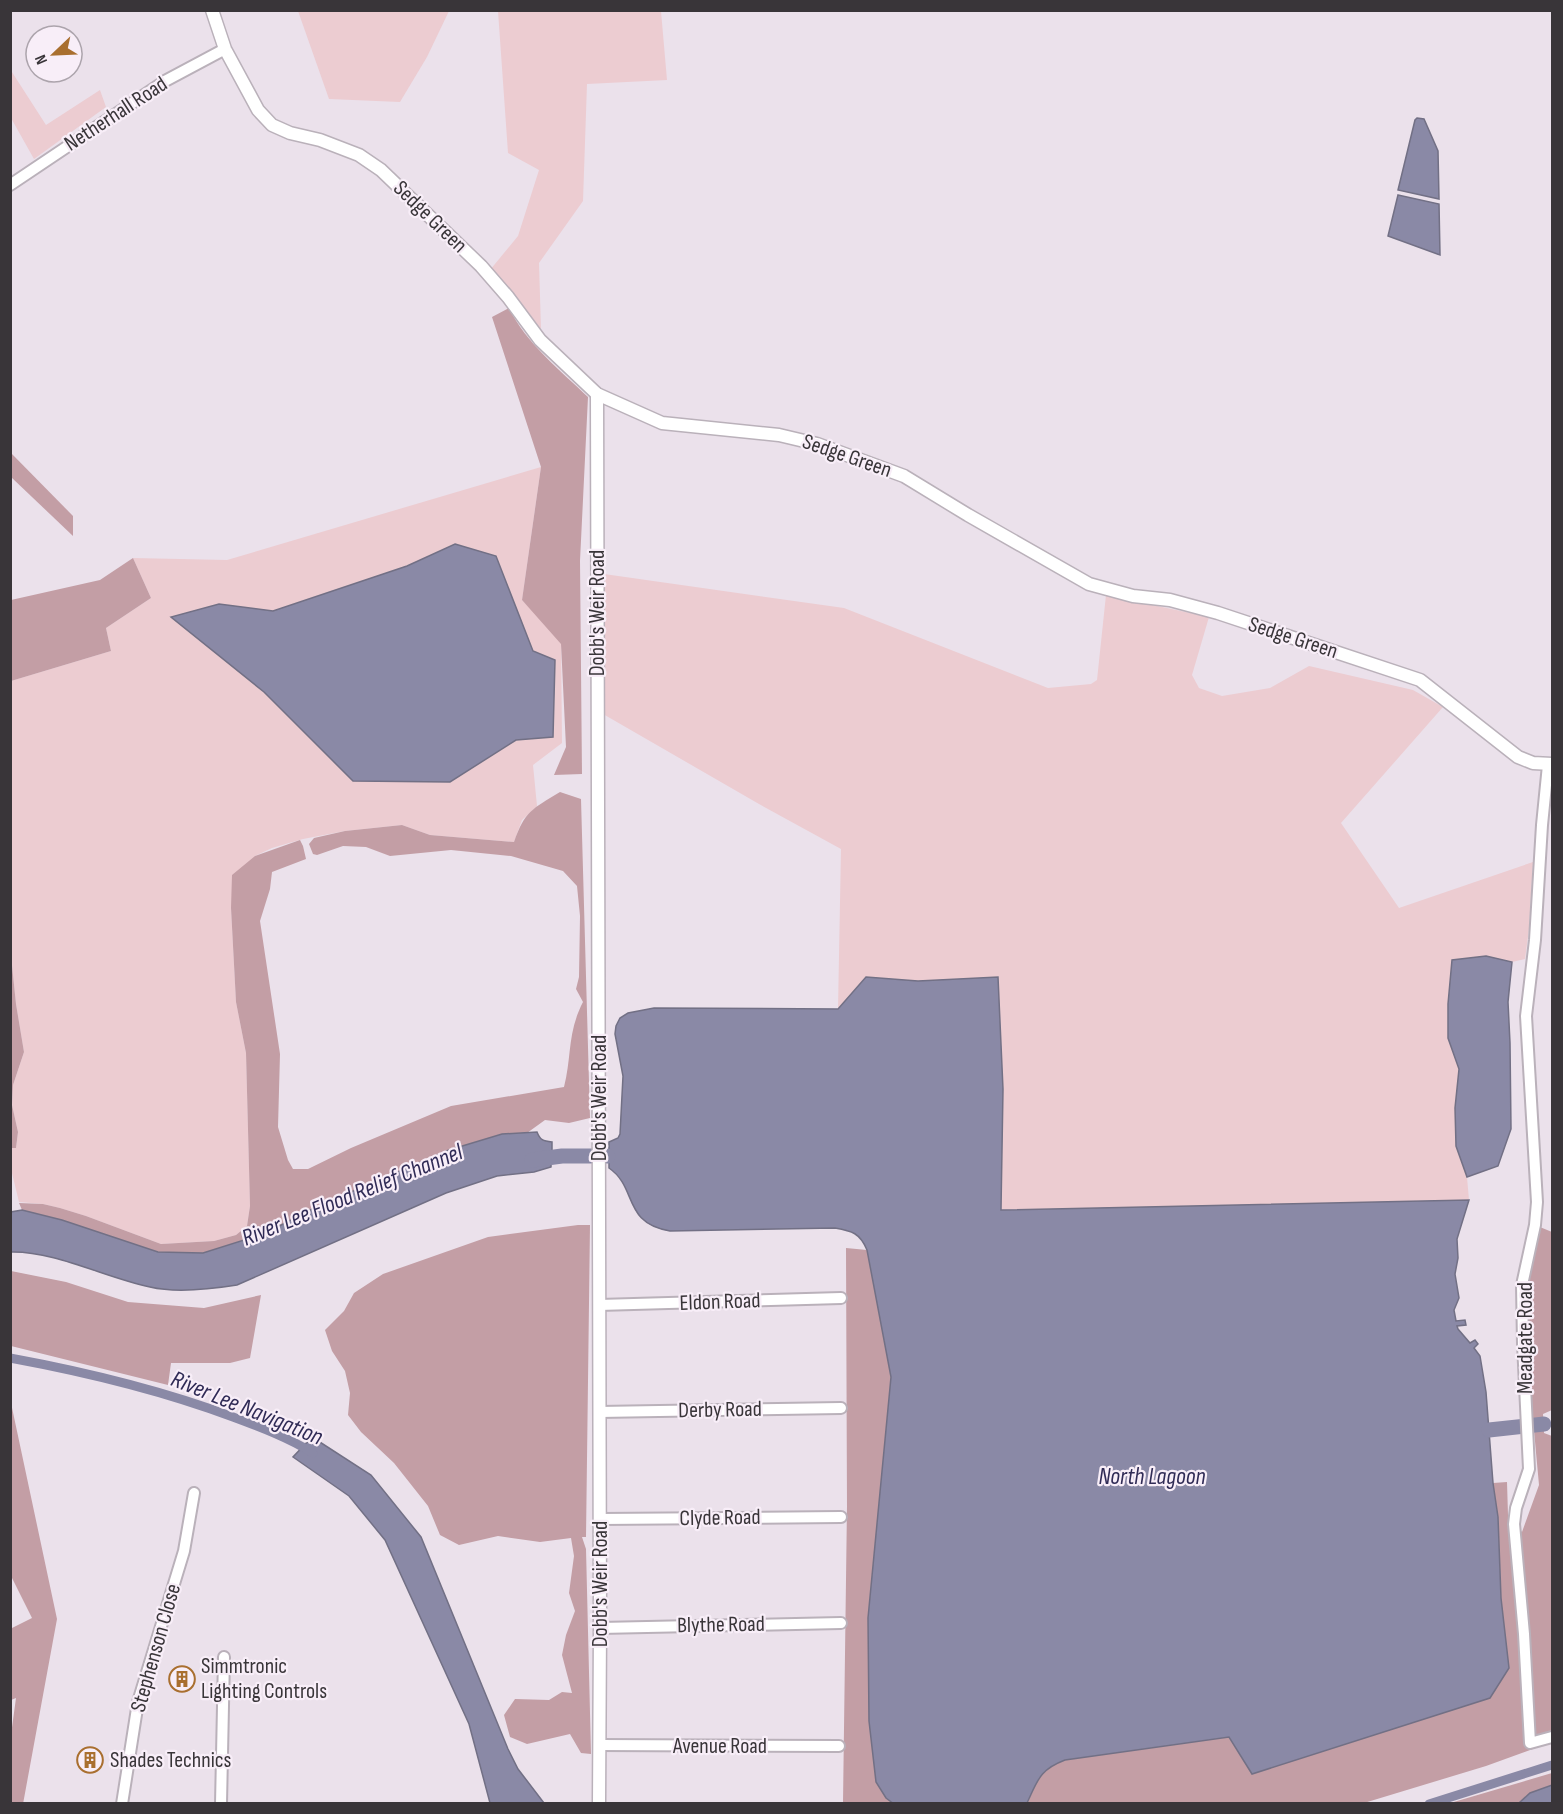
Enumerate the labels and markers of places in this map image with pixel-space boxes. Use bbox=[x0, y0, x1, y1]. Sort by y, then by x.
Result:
place label: Simmtronic Lighting Controls bbox=[201, 1653, 327, 1705]
building icon: Simmtronic Lighting Controls bbox=[167, 1664, 197, 1694]
building icon: Shades Technics bbox=[75, 1745, 105, 1775]
place label: Shades Technics bbox=[110, 1747, 232, 1774]

